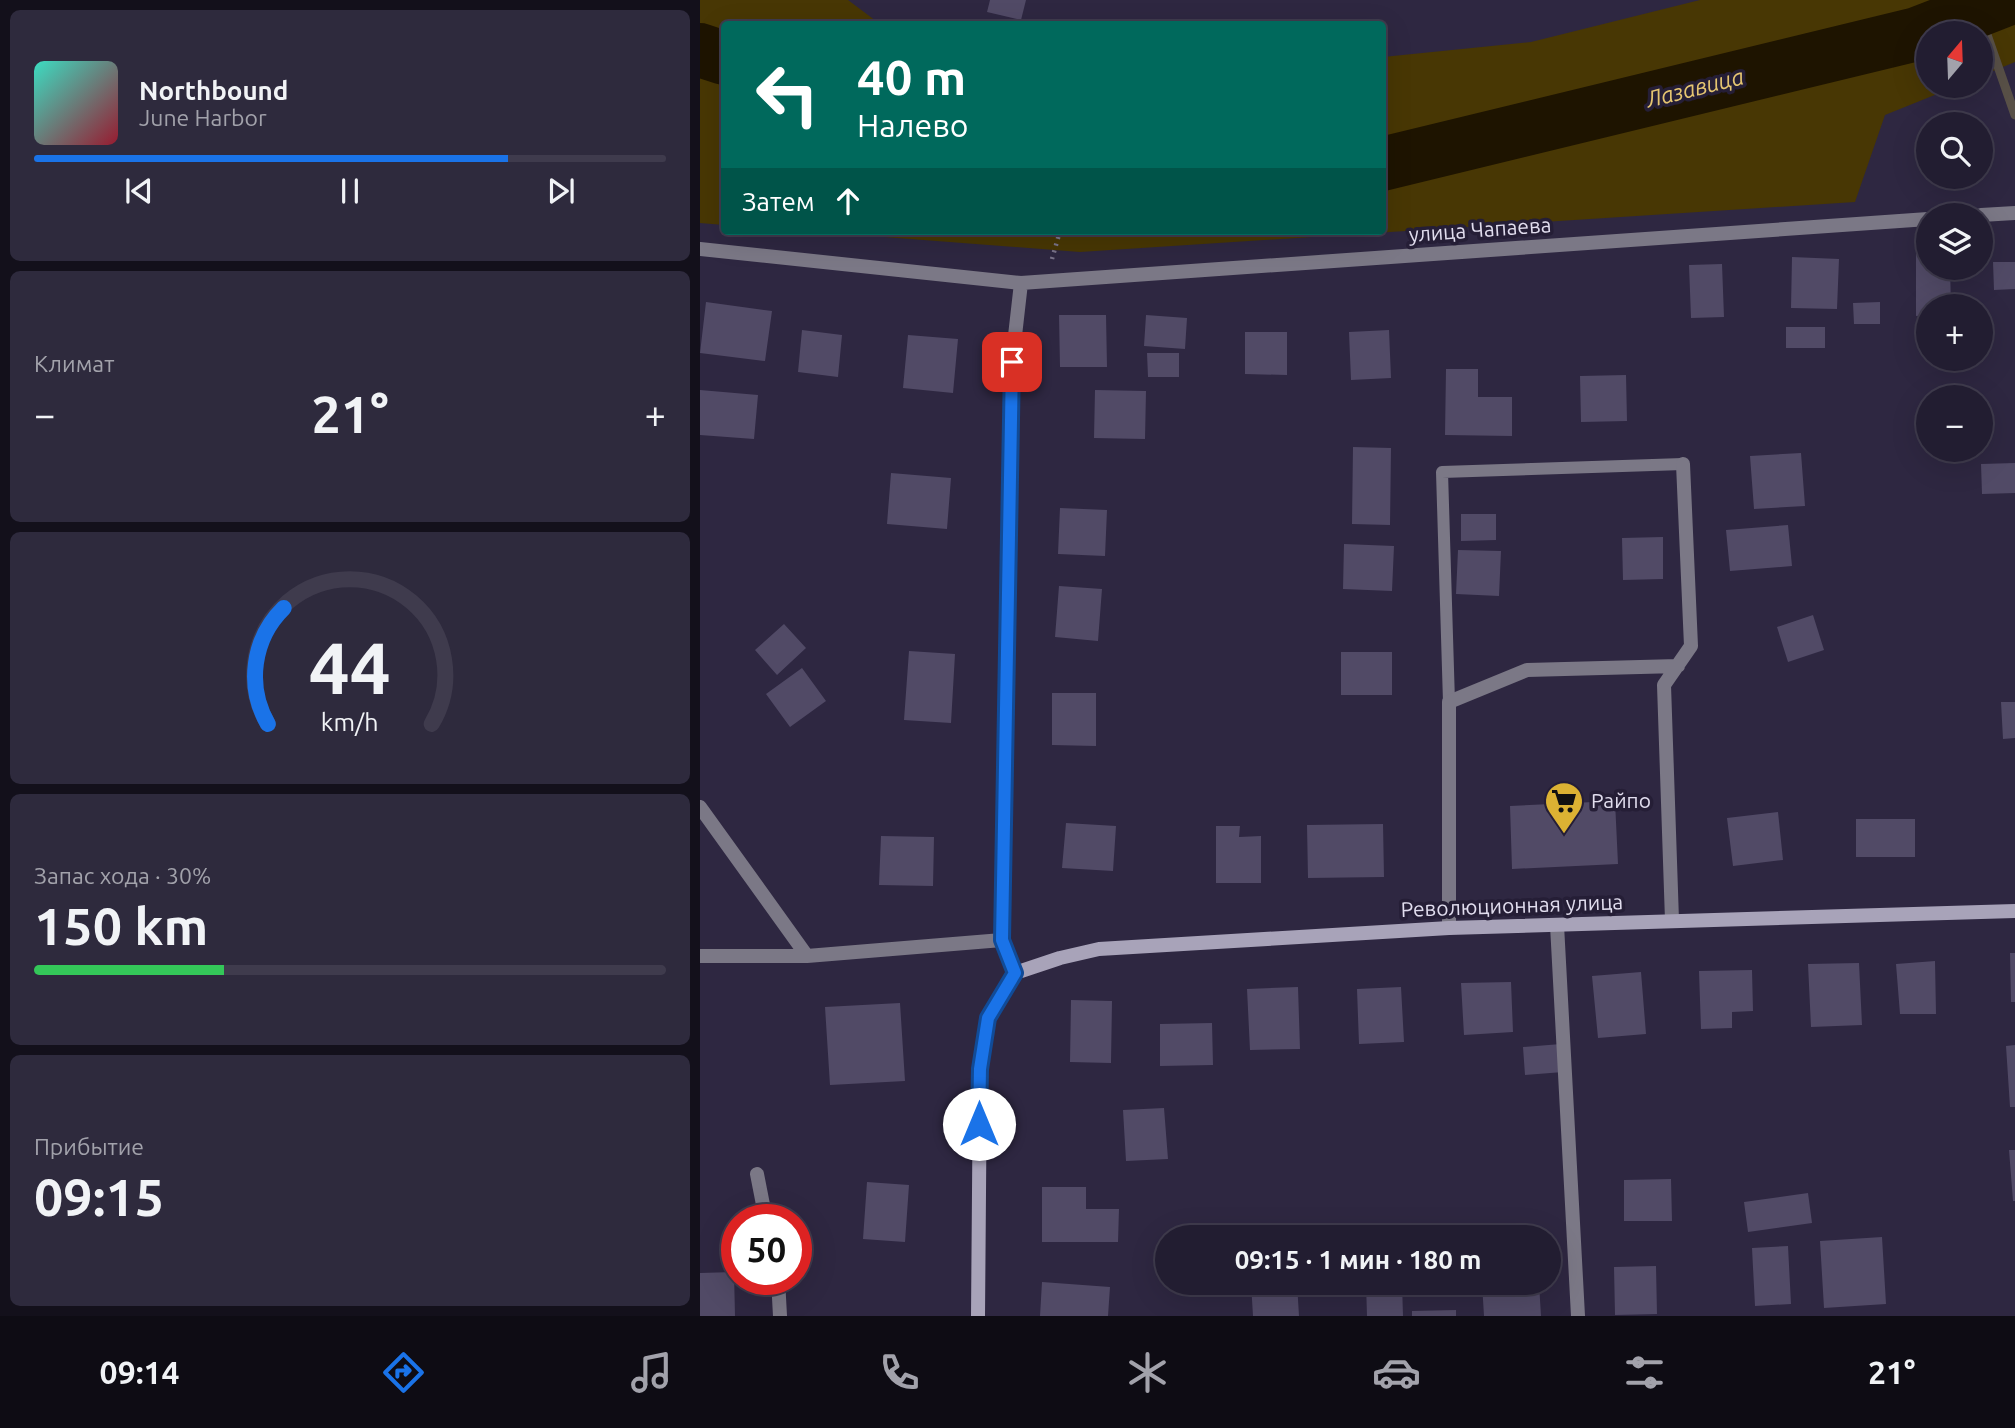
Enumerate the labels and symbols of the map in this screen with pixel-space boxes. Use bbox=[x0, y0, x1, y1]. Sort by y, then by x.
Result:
north arrow bbox=[1916, 21, 1993, 98]
water label: Лазавица bbox=[1643, 63, 1746, 112]
street label: улица Чапаева bbox=[1408, 212, 1552, 246]
pin bbox=[982, 332, 1042, 392]
supermarket icon: Райпо bbox=[1543, 780, 1585, 835]
place label: Райпо bbox=[1591, 788, 1651, 812]
street label: Революционная улица bbox=[1400, 889, 1624, 921]
position arrow bbox=[942, 1087, 1016, 1161]
speed limit sign: 50 bbox=[721, 1204, 812, 1295]

